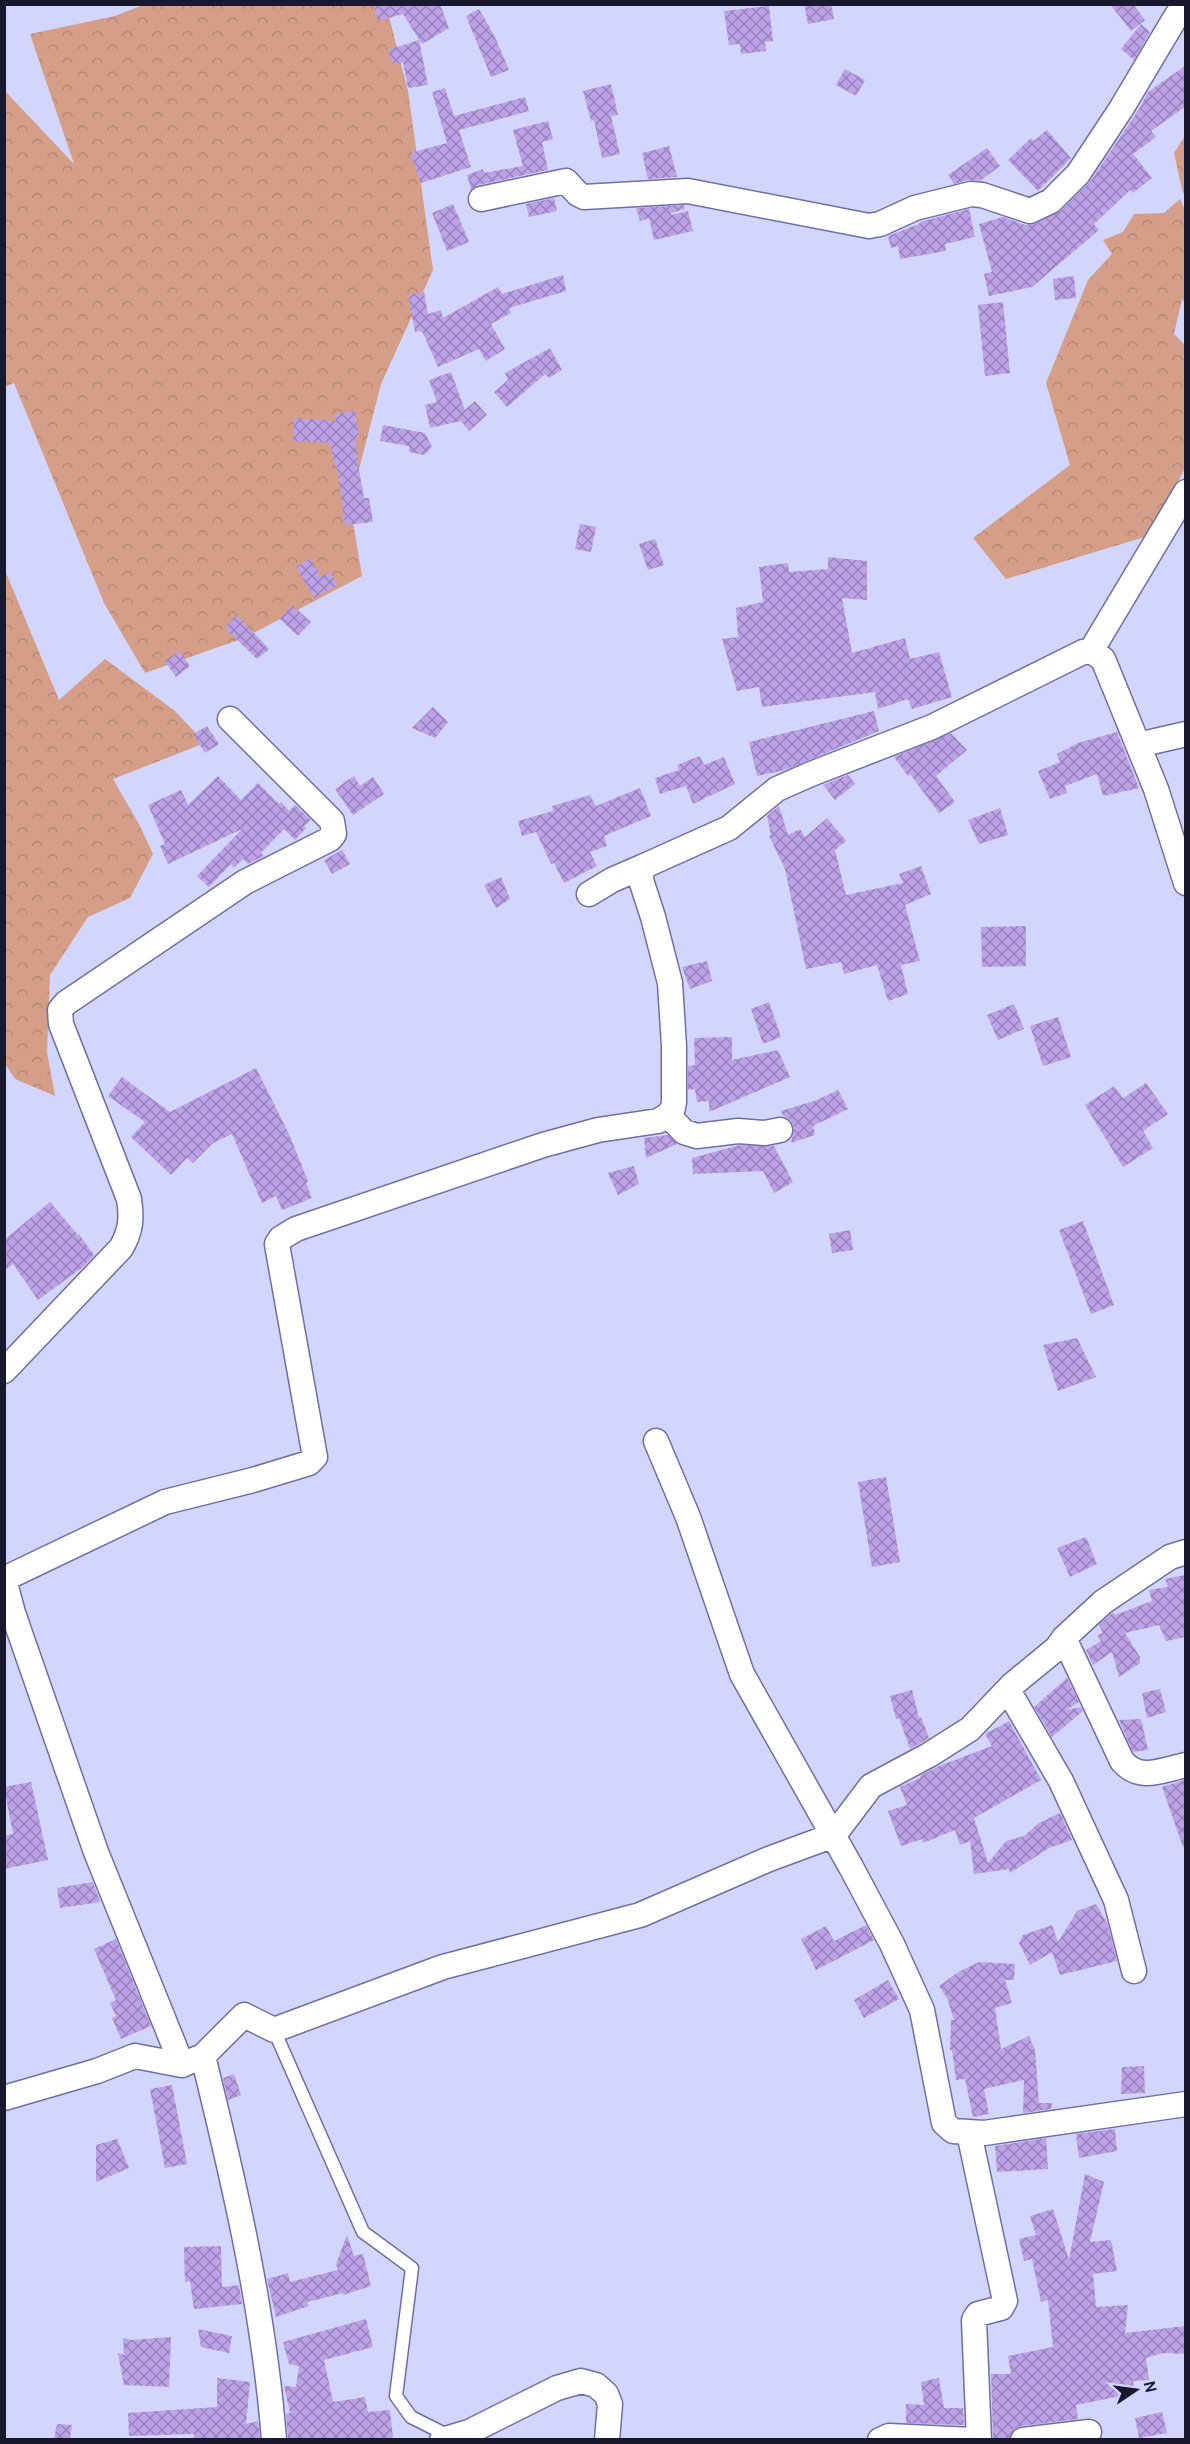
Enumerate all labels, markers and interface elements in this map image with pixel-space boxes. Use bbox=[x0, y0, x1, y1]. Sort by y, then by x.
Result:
north arrow bbox=[1106, 2360, 1166, 2420]
text: N bbox=[1140, 2379, 1161, 2394]

